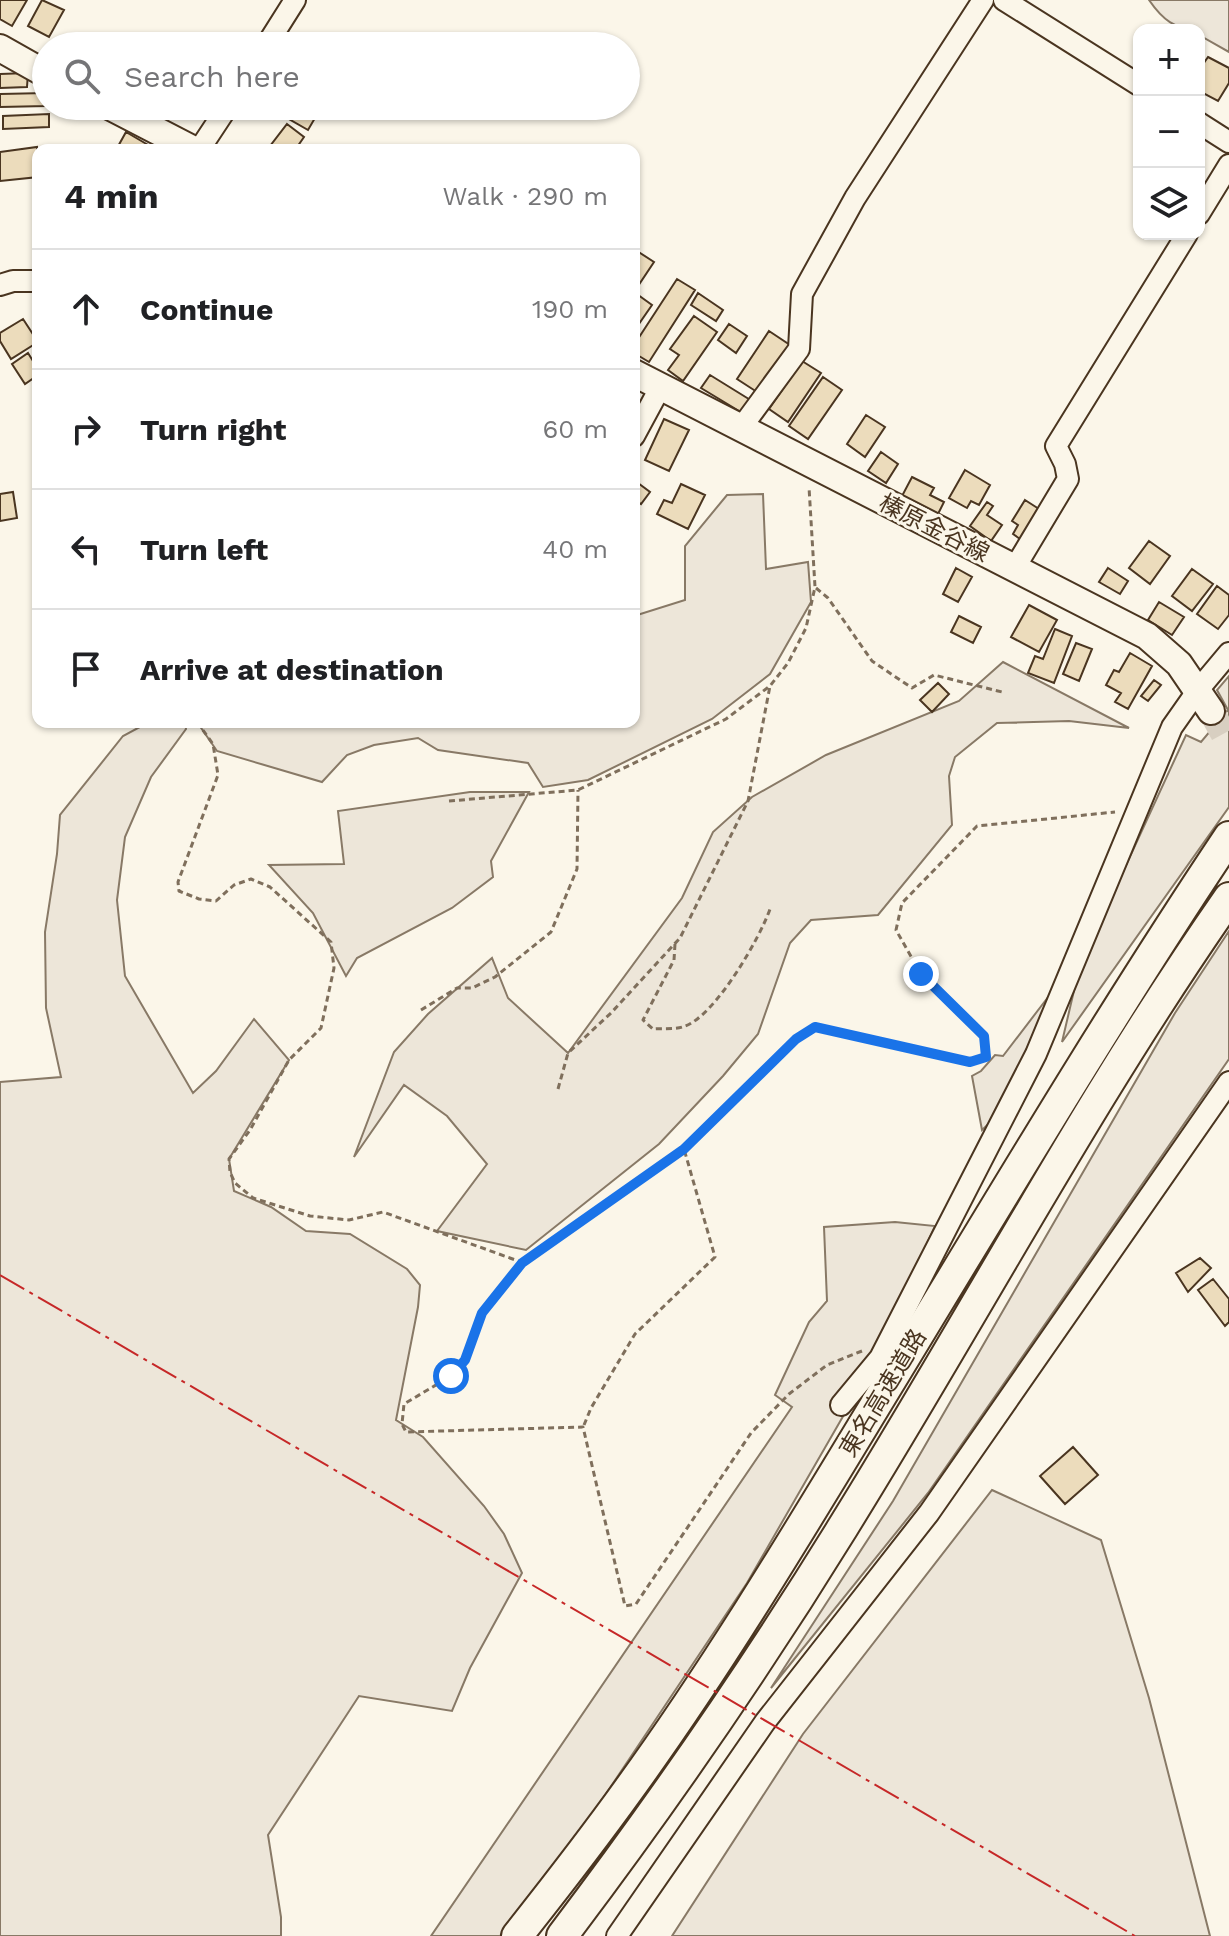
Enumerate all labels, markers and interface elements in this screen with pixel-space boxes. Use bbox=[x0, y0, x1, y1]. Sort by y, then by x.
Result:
map controls bbox=[1133, 24, 1205, 240]
button: + bbox=[1133, 24, 1205, 96]
search box bbox=[32, 32, 640, 120]
icon: search bbox=[60, 54, 104, 98]
text: Search here bbox=[124, 59, 300, 94]
button: − bbox=[1133, 96, 1205, 168]
button: layers bbox=[1133, 168, 1205, 240]
text: 4 min bbox=[64, 176, 159, 216]
text: Walk · 290 m bbox=[443, 181, 608, 211]
icon: ahead bbox=[64, 287, 108, 331]
text: Continue bbox=[140, 292, 273, 327]
text: 190 m bbox=[532, 294, 608, 324]
icon: right bbox=[64, 407, 108, 451]
text: Turn right bbox=[140, 412, 286, 447]
text: 60 m bbox=[542, 414, 608, 444]
street label: 榛原金谷線 bbox=[874, 488, 994, 568]
icon: left bbox=[64, 527, 108, 571]
text: Turn left bbox=[140, 532, 268, 567]
text: 40 m bbox=[542, 534, 608, 564]
icon: arrive bbox=[64, 647, 108, 691]
text: Arrive at destination bbox=[140, 652, 444, 687]
route end bbox=[903, 956, 939, 992]
street label: 東名高速道路 bbox=[834, 1324, 932, 1462]
route start bbox=[433, 1358, 469, 1394]

